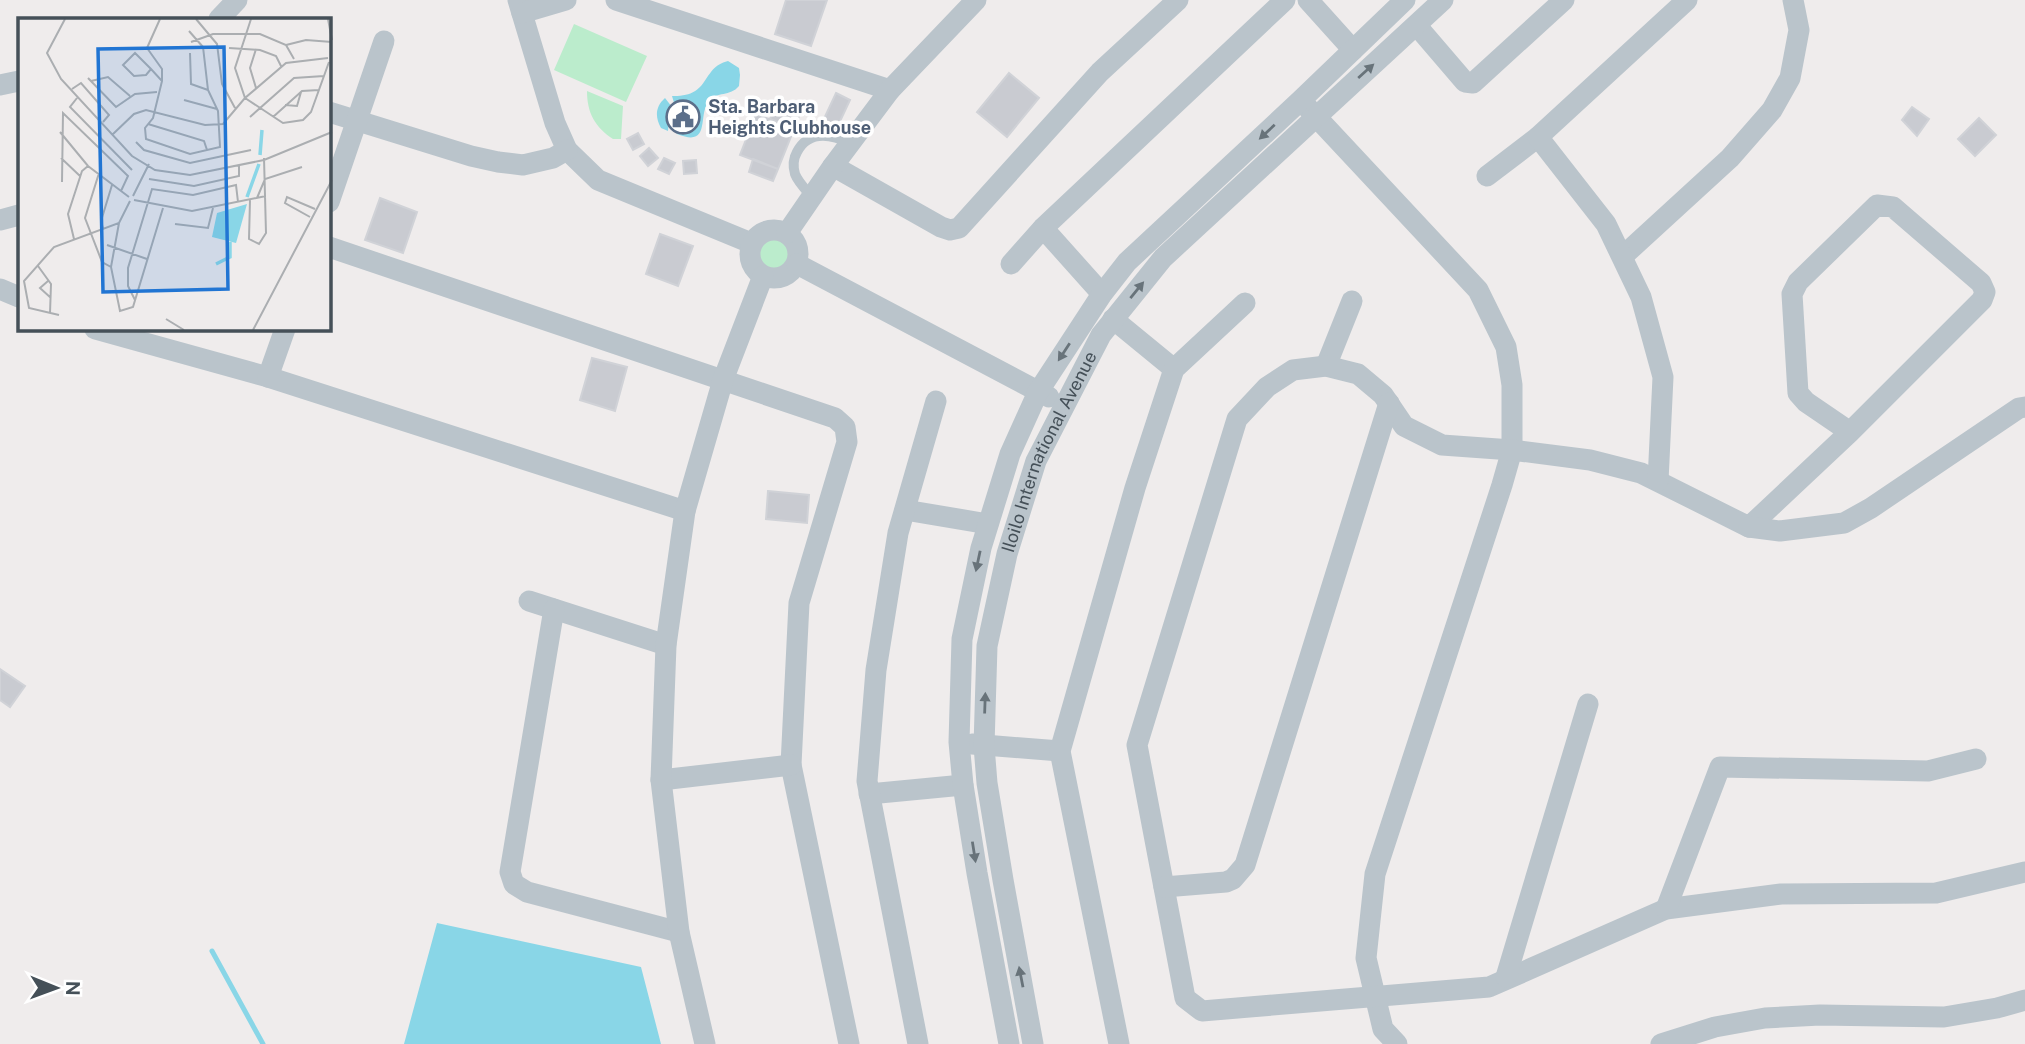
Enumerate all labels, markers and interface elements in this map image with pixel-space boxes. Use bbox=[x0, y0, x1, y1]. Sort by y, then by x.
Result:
inset map bbox=[18, 18, 331, 331]
one-way arrow bbox=[1357, 63, 1375, 79]
place label: Sta. Barbara Heights Clubhouse bbox=[708, 96, 871, 138]
public building icon: Sta. Barbara Heights Clubhouse bbox=[664, 98, 702, 136]
one-way arrow bbox=[1258, 124, 1276, 140]
one-way arrow bbox=[1129, 282, 1144, 299]
one-way arrow bbox=[1057, 343, 1071, 361]
street label: Iloilo International Avenue bbox=[997, 348, 1101, 555]
one-way arrow bbox=[973, 550, 984, 572]
one-way arrow bbox=[980, 692, 991, 714]
one-way arrow bbox=[969, 841, 980, 863]
north arrow bbox=[21, 953, 91, 1023]
one-way arrow bbox=[1015, 966, 1026, 988]
text: N bbox=[62, 981, 84, 996]

